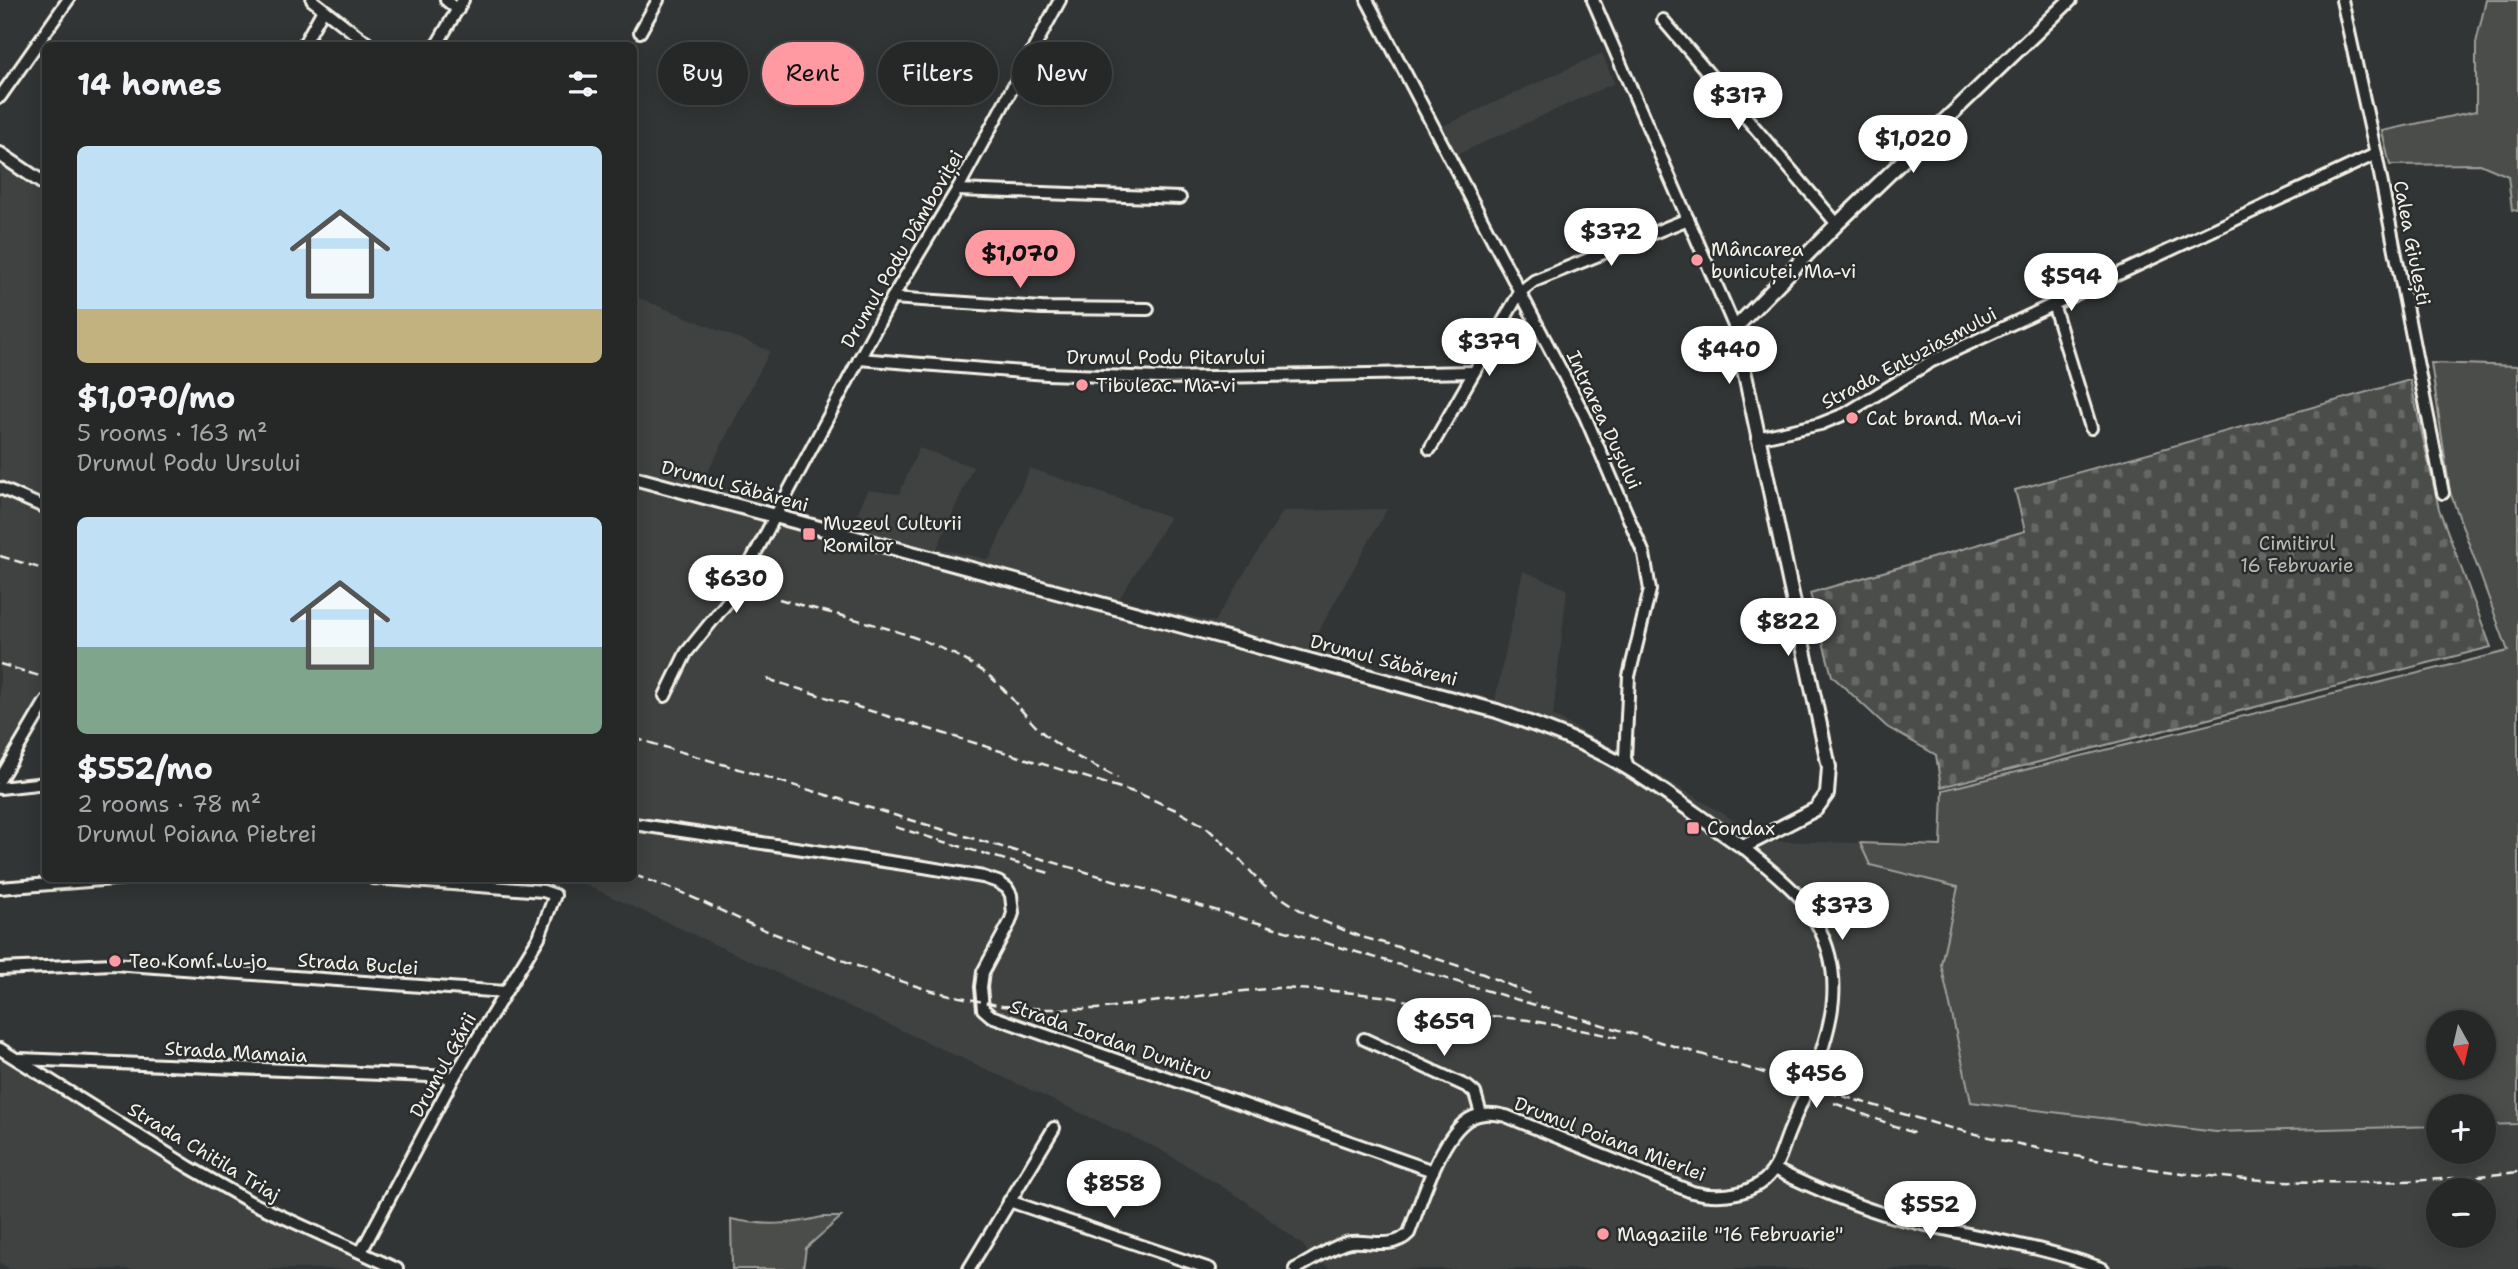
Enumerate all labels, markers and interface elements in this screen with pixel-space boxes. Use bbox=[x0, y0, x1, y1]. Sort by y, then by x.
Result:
chip: Buy bbox=[658, 42, 748, 105]
chip: Rent bbox=[762, 42, 864, 105]
chip: Filters bbox=[878, 42, 998, 105]
chip: New bbox=[1012, 42, 1112, 105]
text: 14 homes bbox=[77, 64, 222, 105]
icon: filters bbox=[564, 65, 602, 103]
pin: $317 bbox=[1697, 72, 1779, 132]
text: $317 bbox=[1710, 80, 1767, 110]
pin: $1,020 bbox=[1856, 116, 1970, 175]
text: $1,020 bbox=[1874, 123, 1952, 153]
street label: Drumul Podu Dâmboviței bbox=[835, 146, 970, 353]
street label: Calea Giulești bbox=[2387, 178, 2436, 308]
icon: home bbox=[277, 191, 403, 317]
pin: $372 bbox=[1570, 208, 1652, 268]
text: $372 bbox=[1580, 216, 1642, 246]
pin: $1,070 bbox=[963, 230, 1077, 290]
place label: Mâncarea bunicuței. Ma-vi bbox=[1711, 237, 1856, 285]
text: $1,070 bbox=[981, 238, 1059, 268]
marker: Mâncarea bunicuței. Ma-vi bbox=[1689, 252, 1705, 268]
pin: $594 bbox=[2030, 254, 2112, 313]
text: $594 bbox=[2040, 261, 2102, 291]
street label: Strada Entuziasmului bbox=[1817, 301, 2001, 415]
pin: $379 bbox=[1448, 318, 1530, 378]
text: $379 bbox=[1458, 326, 1520, 356]
pin: $440 bbox=[1688, 326, 1770, 386]
text: $440 bbox=[1697, 334, 1761, 364]
street label: Drumul Podu Pitarului bbox=[1066, 345, 1266, 370]
street label: Intrarea Dușului bbox=[1560, 346, 1647, 494]
place label: Tibuleac. Ma-vi bbox=[1096, 373, 1236, 398]
text: $1,070/mo bbox=[77, 377, 235, 418]
marker: Tibuleac. Ma-vi bbox=[1074, 377, 1090, 393]
place label: Cat brand. Ma-vi bbox=[1866, 406, 2022, 431]
marker: Cat brand. Ma-vi bbox=[1844, 410, 1860, 426]
text: 5 rooms · 163 m² bbox=[77, 418, 268, 448]
text: Drumul Podu Ursului bbox=[77, 448, 301, 478]
street label: Drumul Săbăreni bbox=[659, 454, 811, 518]
place label: Muzeul Culturii Romilor bbox=[823, 511, 962, 558]
marker: Muzeul Culturii Romilor bbox=[801, 526, 817, 542]
park label: Cimitirul 16 Februarie bbox=[2240, 531, 2354, 578]
pin: $630 bbox=[695, 556, 777, 615]
icon: home bbox=[277, 562, 403, 688]
text: $630 bbox=[704, 563, 768, 593]
pin: $822 bbox=[1747, 598, 1829, 658]
text: $822 bbox=[1756, 606, 1820, 636]
street label: Drumul Săbăreni bbox=[1308, 628, 1460, 692]
text: $552/mo bbox=[77, 748, 213, 789]
text: 2 rooms · 78 m² bbox=[77, 789, 261, 819]
place label: Condax bbox=[1707, 816, 1775, 841]
text: Drumul Poiana Pietrei bbox=[77, 819, 317, 849]
marker: Condax bbox=[1685, 820, 1701, 836]
pin: $373 bbox=[1801, 883, 1883, 942]
text: $373 bbox=[1811, 890, 1873, 920]
street label: Strada Buclei bbox=[297, 947, 419, 981]
place label: Teo Komf. Lu-jo bbox=[129, 949, 267, 974]
marker: Teo Komf. Lu-jo bbox=[107, 953, 123, 969]
street label: Strada Iordan Dumitru bbox=[1007, 994, 1215, 1086]
pin: $659 bbox=[1403, 998, 1485, 1058]
text: $659 bbox=[1413, 1006, 1475, 1036]
street label: Drumul Gării bbox=[404, 1008, 482, 1122]
north arrow bbox=[2426, 1010, 2496, 1080]
map controls bbox=[2426, 1010, 2496, 1248]
street label: Strada Mamaia bbox=[164, 1036, 308, 1068]
pin: $456 bbox=[1775, 1050, 1857, 1110]
text: $456 bbox=[1785, 1058, 1847, 1088]
street label: Drumul Poiana Mierlei bbox=[1511, 1091, 1709, 1187]
button: + bbox=[2426, 1094, 2496, 1164]
street label: Strada Chitila Triaj bbox=[123, 1097, 285, 1207]
pin: $858 bbox=[1073, 1160, 1155, 1220]
text: $858 bbox=[1083, 1168, 1145, 1198]
button: − bbox=[2426, 1178, 2496, 1248]
pin: $552 bbox=[1889, 1182, 1971, 1241]
text: $552 bbox=[1900, 1189, 1960, 1219]
place label: Magaziile "16 Februarie" bbox=[1617, 1222, 1843, 1247]
marker: Magaziile "16 Februarie" bbox=[1595, 1226, 1611, 1242]

